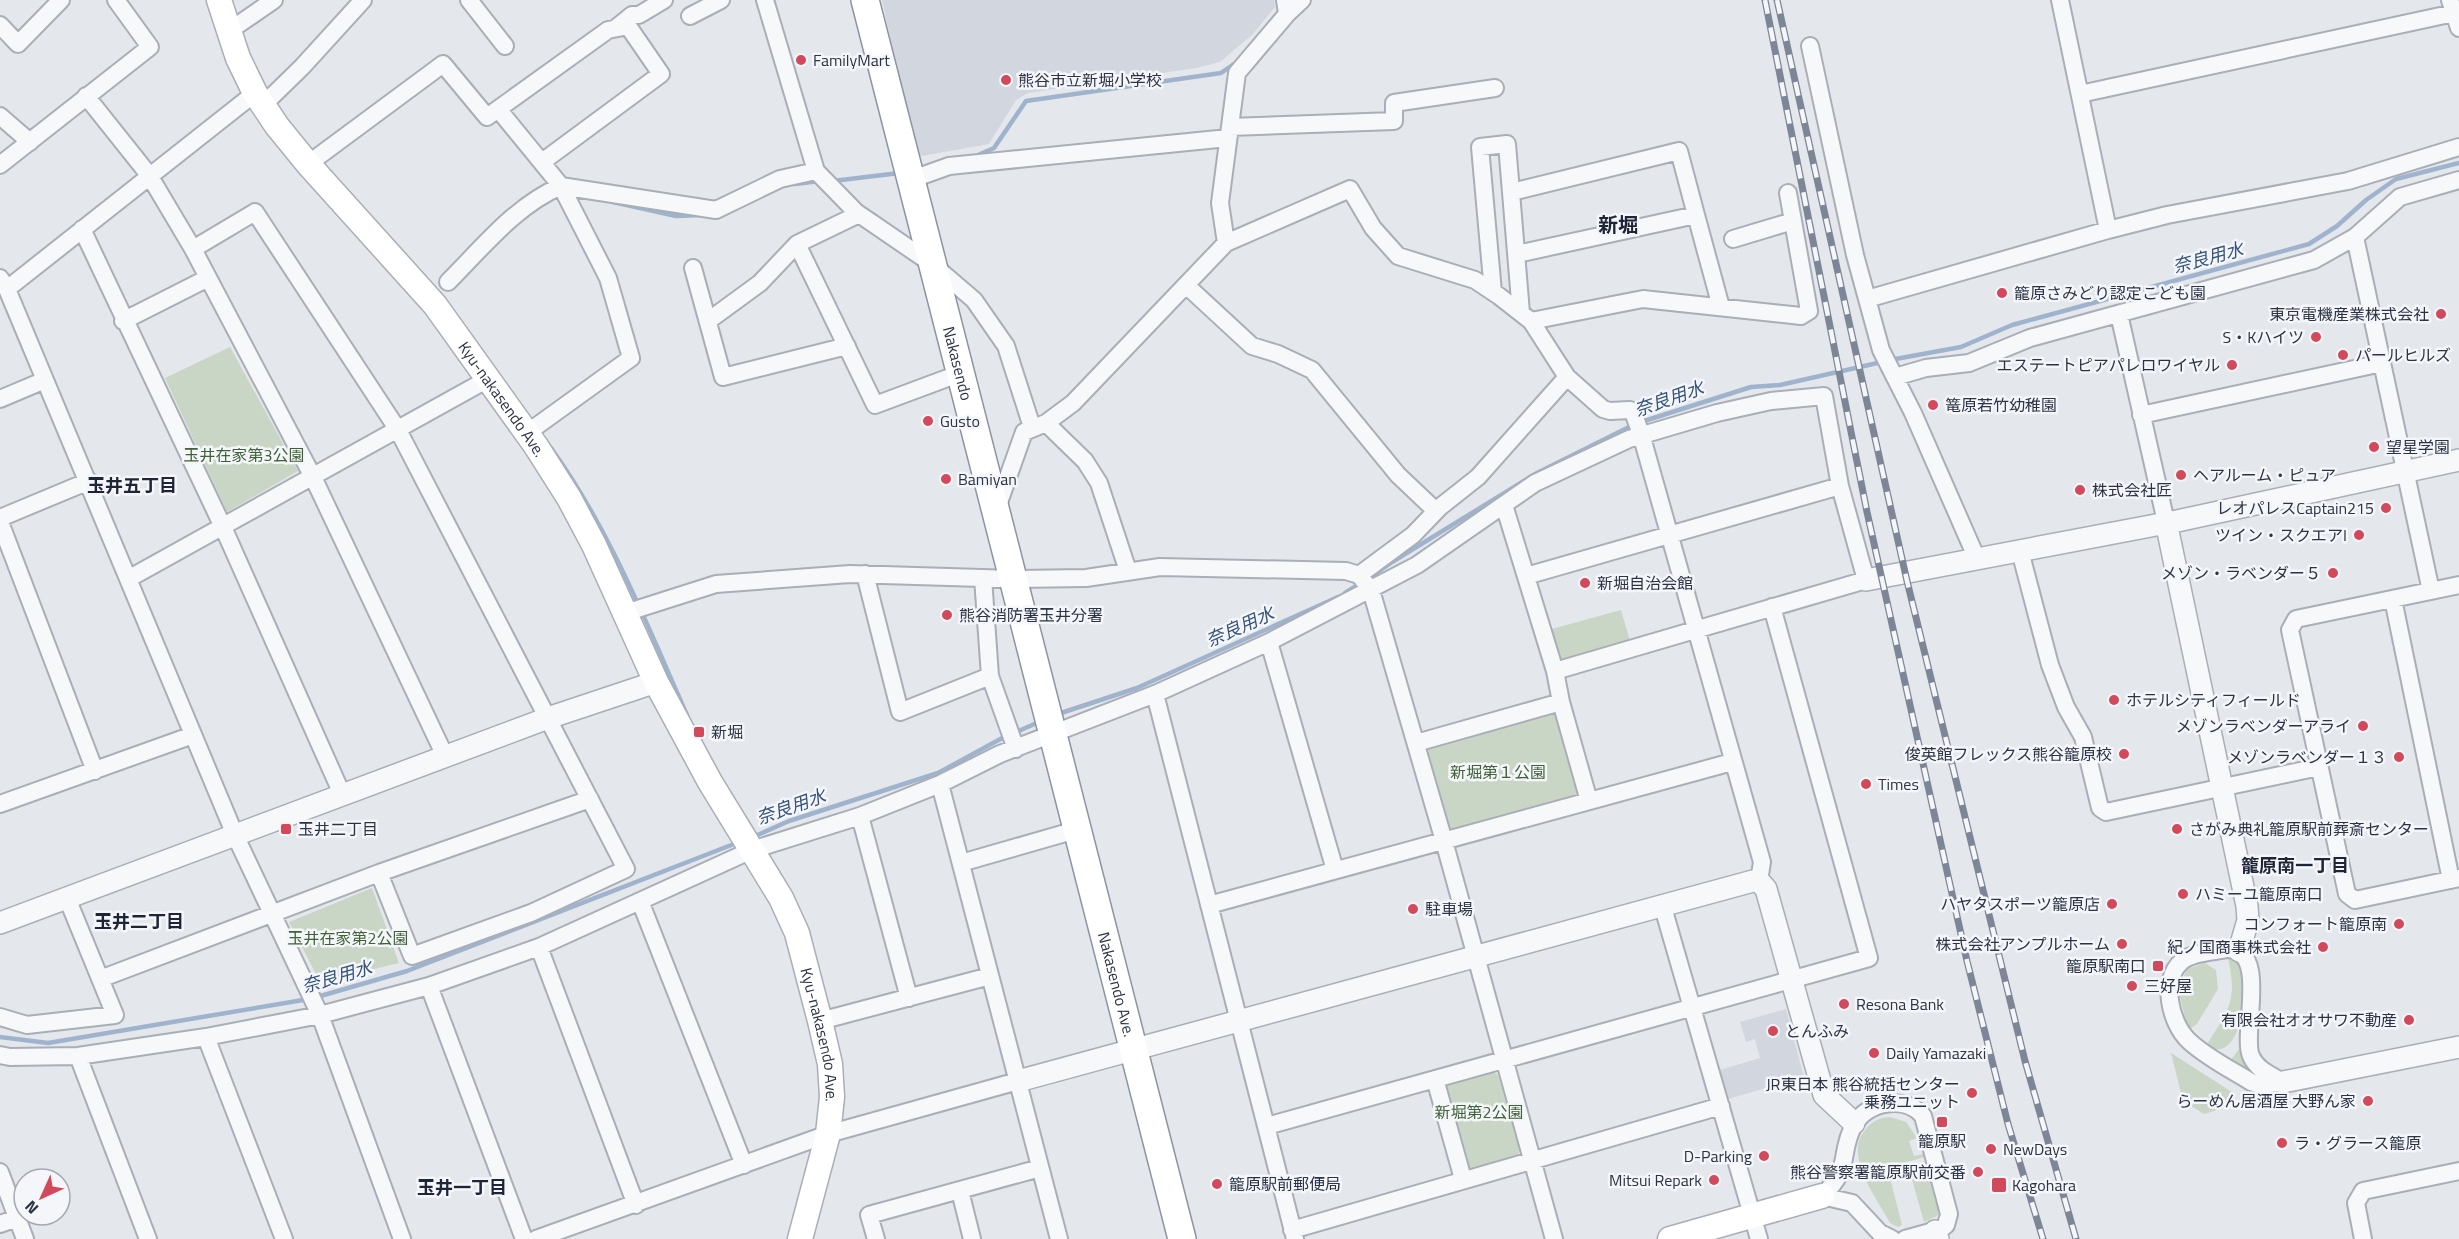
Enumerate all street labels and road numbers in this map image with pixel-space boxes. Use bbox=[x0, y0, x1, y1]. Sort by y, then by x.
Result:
street label: Nakasendo bbox=[937, 324, 979, 403]
street label: Kyu-nakasendo Ave. bbox=[453, 336, 552, 462]
street label: Nakasendo Ave. bbox=[1092, 929, 1142, 1039]
street label: Kyu-nakasendo Ave. bbox=[795, 965, 844, 1104]

